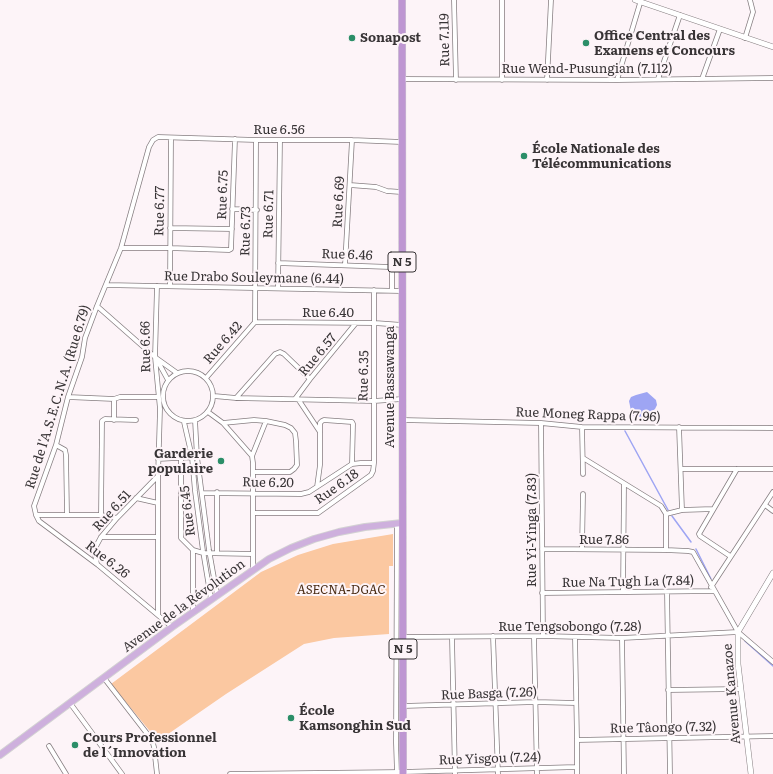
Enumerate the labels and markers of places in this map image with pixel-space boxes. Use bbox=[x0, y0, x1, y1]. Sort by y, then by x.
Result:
place label: Office Central des Examens et Concours bbox=[594, 28, 735, 59]
place label: Sonapost bbox=[360, 30, 421, 46]
marker: Sonapost bbox=[347, 33, 357, 43]
marker: Office Central des Examens et Concours bbox=[581, 38, 591, 48]
place label: École Nationale des Télécommunications bbox=[532, 141, 671, 172]
marker: École Nationale des Télécommunications bbox=[519, 151, 529, 161]
place label: Garderie populaire bbox=[148, 446, 213, 477]
marker: Garderie populaire bbox=[216, 456, 226, 466]
place label: École Kamsonghin Sud bbox=[299, 703, 411, 734]
marker: École Kamsonghin Sud bbox=[286, 713, 296, 723]
place label: Cours Professionnel de l´Innovation bbox=[83, 730, 217, 761]
marker: Cours Professionnel de l´Innovation bbox=[70, 740, 80, 750]

